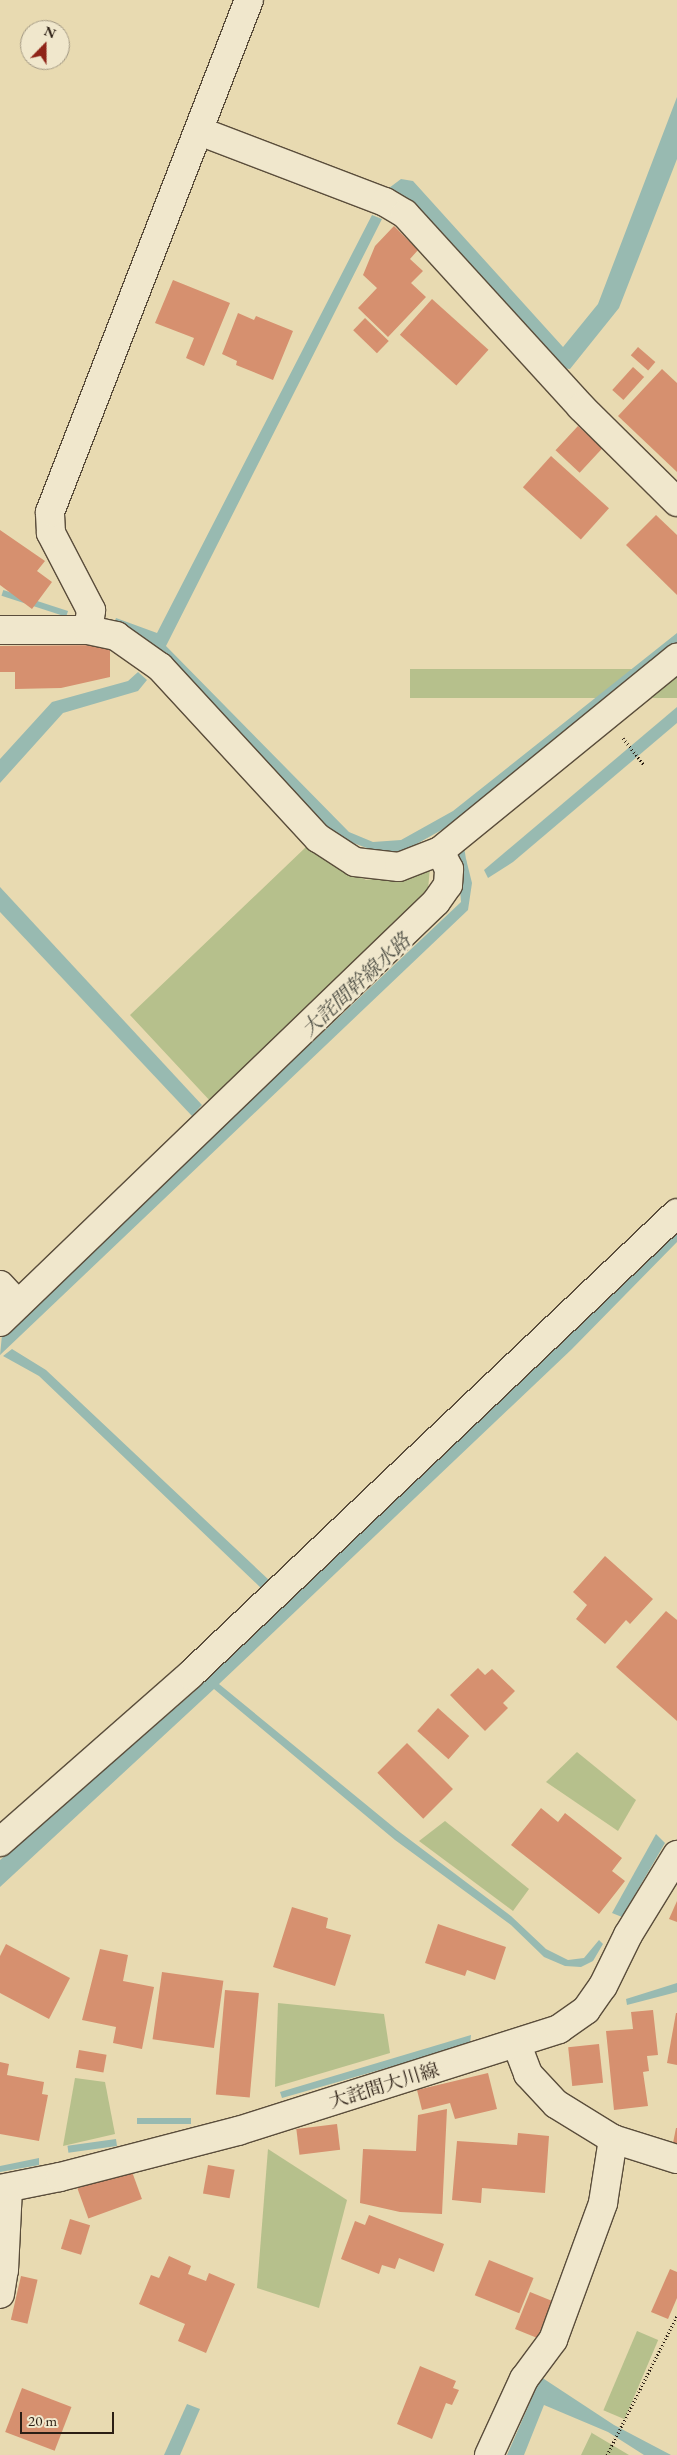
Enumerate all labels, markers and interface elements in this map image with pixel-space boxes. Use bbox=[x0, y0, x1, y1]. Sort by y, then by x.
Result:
north arrow bbox=[20, 20, 70, 70]
text: N bbox=[42, 22, 59, 42]
water label: 大詫間幹線水路 bbox=[297, 928, 415, 1042]
street label: 大詫間大川線 bbox=[326, 2058, 442, 2114]
scale bar bbox=[22, 2402, 116, 2434]
text: 20 m bbox=[28, 2411, 57, 2430]

